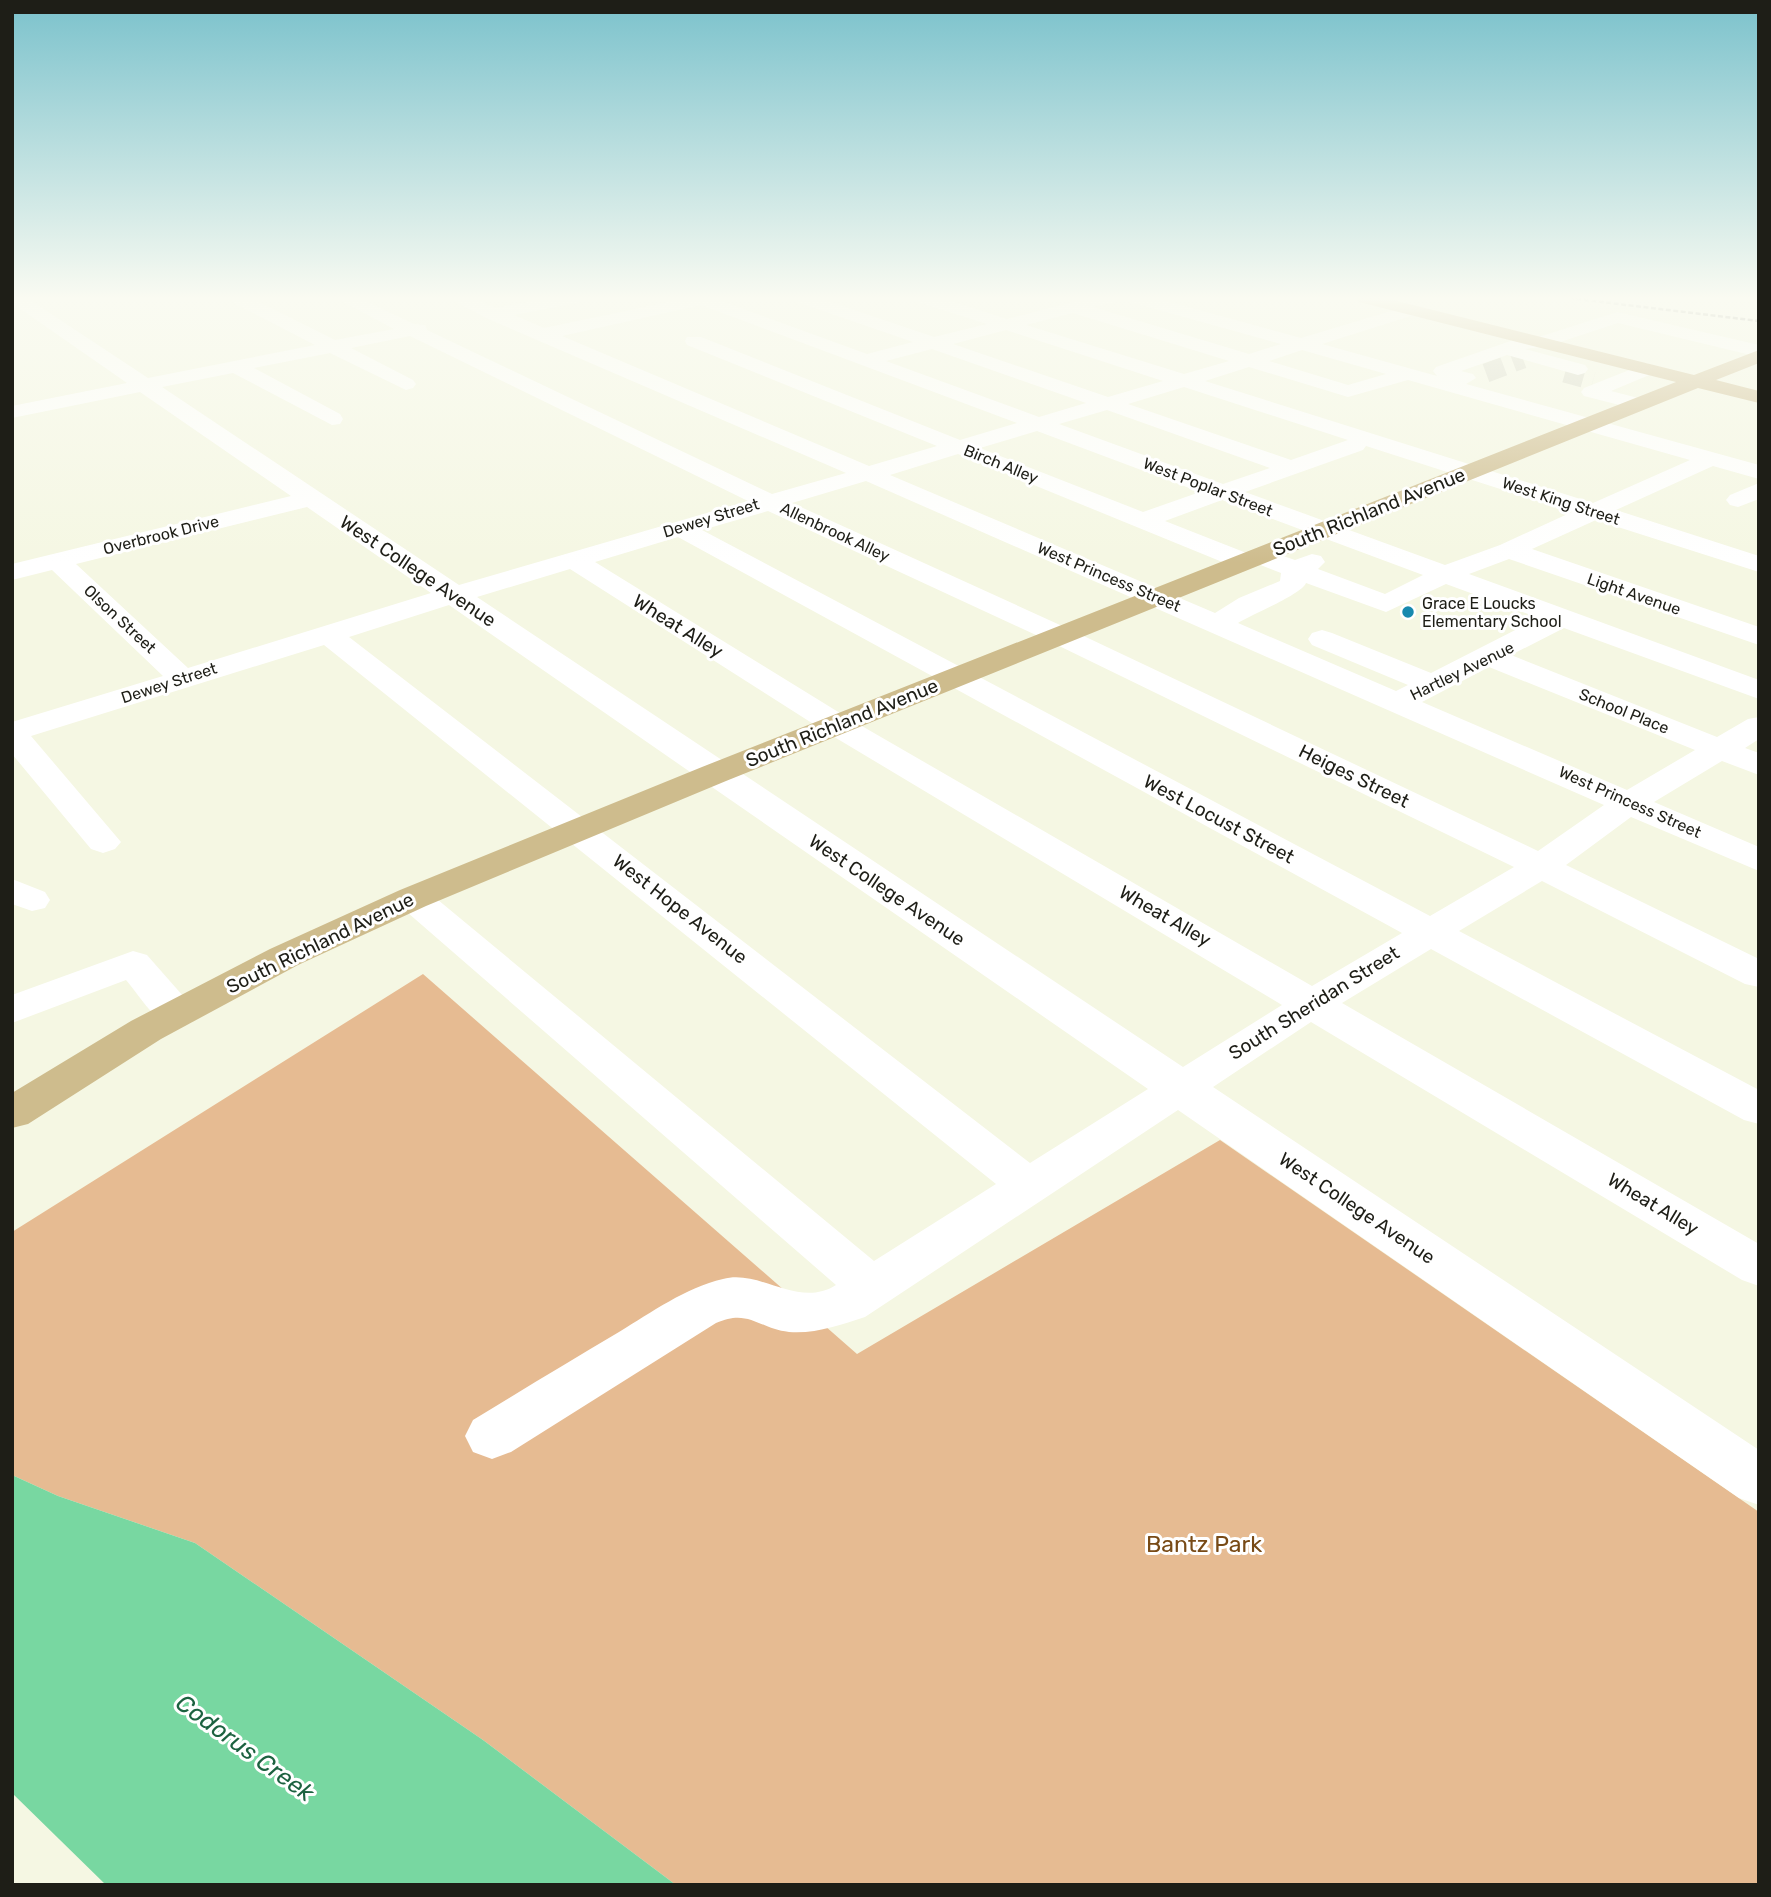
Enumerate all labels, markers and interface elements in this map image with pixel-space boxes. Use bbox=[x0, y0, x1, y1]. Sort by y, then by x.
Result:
street label: Birch Alley bbox=[961, 440, 1041, 488]
street label: West Poplar Street bbox=[1141, 454, 1275, 520]
street label: South Richland Avenue bbox=[1269, 463, 1469, 561]
street label: West King Street bbox=[1500, 473, 1622, 529]
street label: Dewey Street bbox=[661, 494, 761, 542]
street label: Allenbrook Alley bbox=[777, 498, 893, 566]
street label: West College Avenue bbox=[336, 510, 500, 632]
street label: Overbrook Drive bbox=[101, 511, 221, 559]
street label: West Princess Street bbox=[1034, 538, 1184, 616]
street label: Light Avenue bbox=[1585, 569, 1683, 619]
street label: Olson Street bbox=[80, 581, 160, 657]
street label: Wheat Alley bbox=[629, 589, 727, 663]
place label: Grace E Loucks Elementary School bbox=[1422, 594, 1562, 631]
marker: Grace E Loucks Elementary School bbox=[1400, 604, 1416, 620]
street label: Hartley Avenue bbox=[1407, 638, 1517, 704]
street label: Dewey Street bbox=[119, 659, 219, 707]
street label: South Richland Avenue bbox=[742, 674, 942, 772]
street label: School Place bbox=[1576, 684, 1672, 738]
street label: Heiges Street bbox=[1295, 739, 1414, 813]
street label: West Princess Street bbox=[1556, 762, 1704, 842]
street label: West Locust Street bbox=[1140, 770, 1299, 869]
street label: West College Avenue bbox=[805, 829, 969, 951]
street label: West Hope Avenue bbox=[608, 849, 752, 969]
street label: Wheat Alley bbox=[1115, 881, 1215, 951]
street label: South Richland Avenue bbox=[223, 888, 417, 998]
street label: South Sheridan Street bbox=[1225, 941, 1404, 1065]
street label: West College Avenue bbox=[1275, 1147, 1439, 1269]
street label: Wheat Alley bbox=[1603, 1168, 1703, 1240]
park label: Bantz Park bbox=[1146, 1530, 1262, 1558]
water label: Codorus Creek bbox=[171, 1689, 320, 1808]

